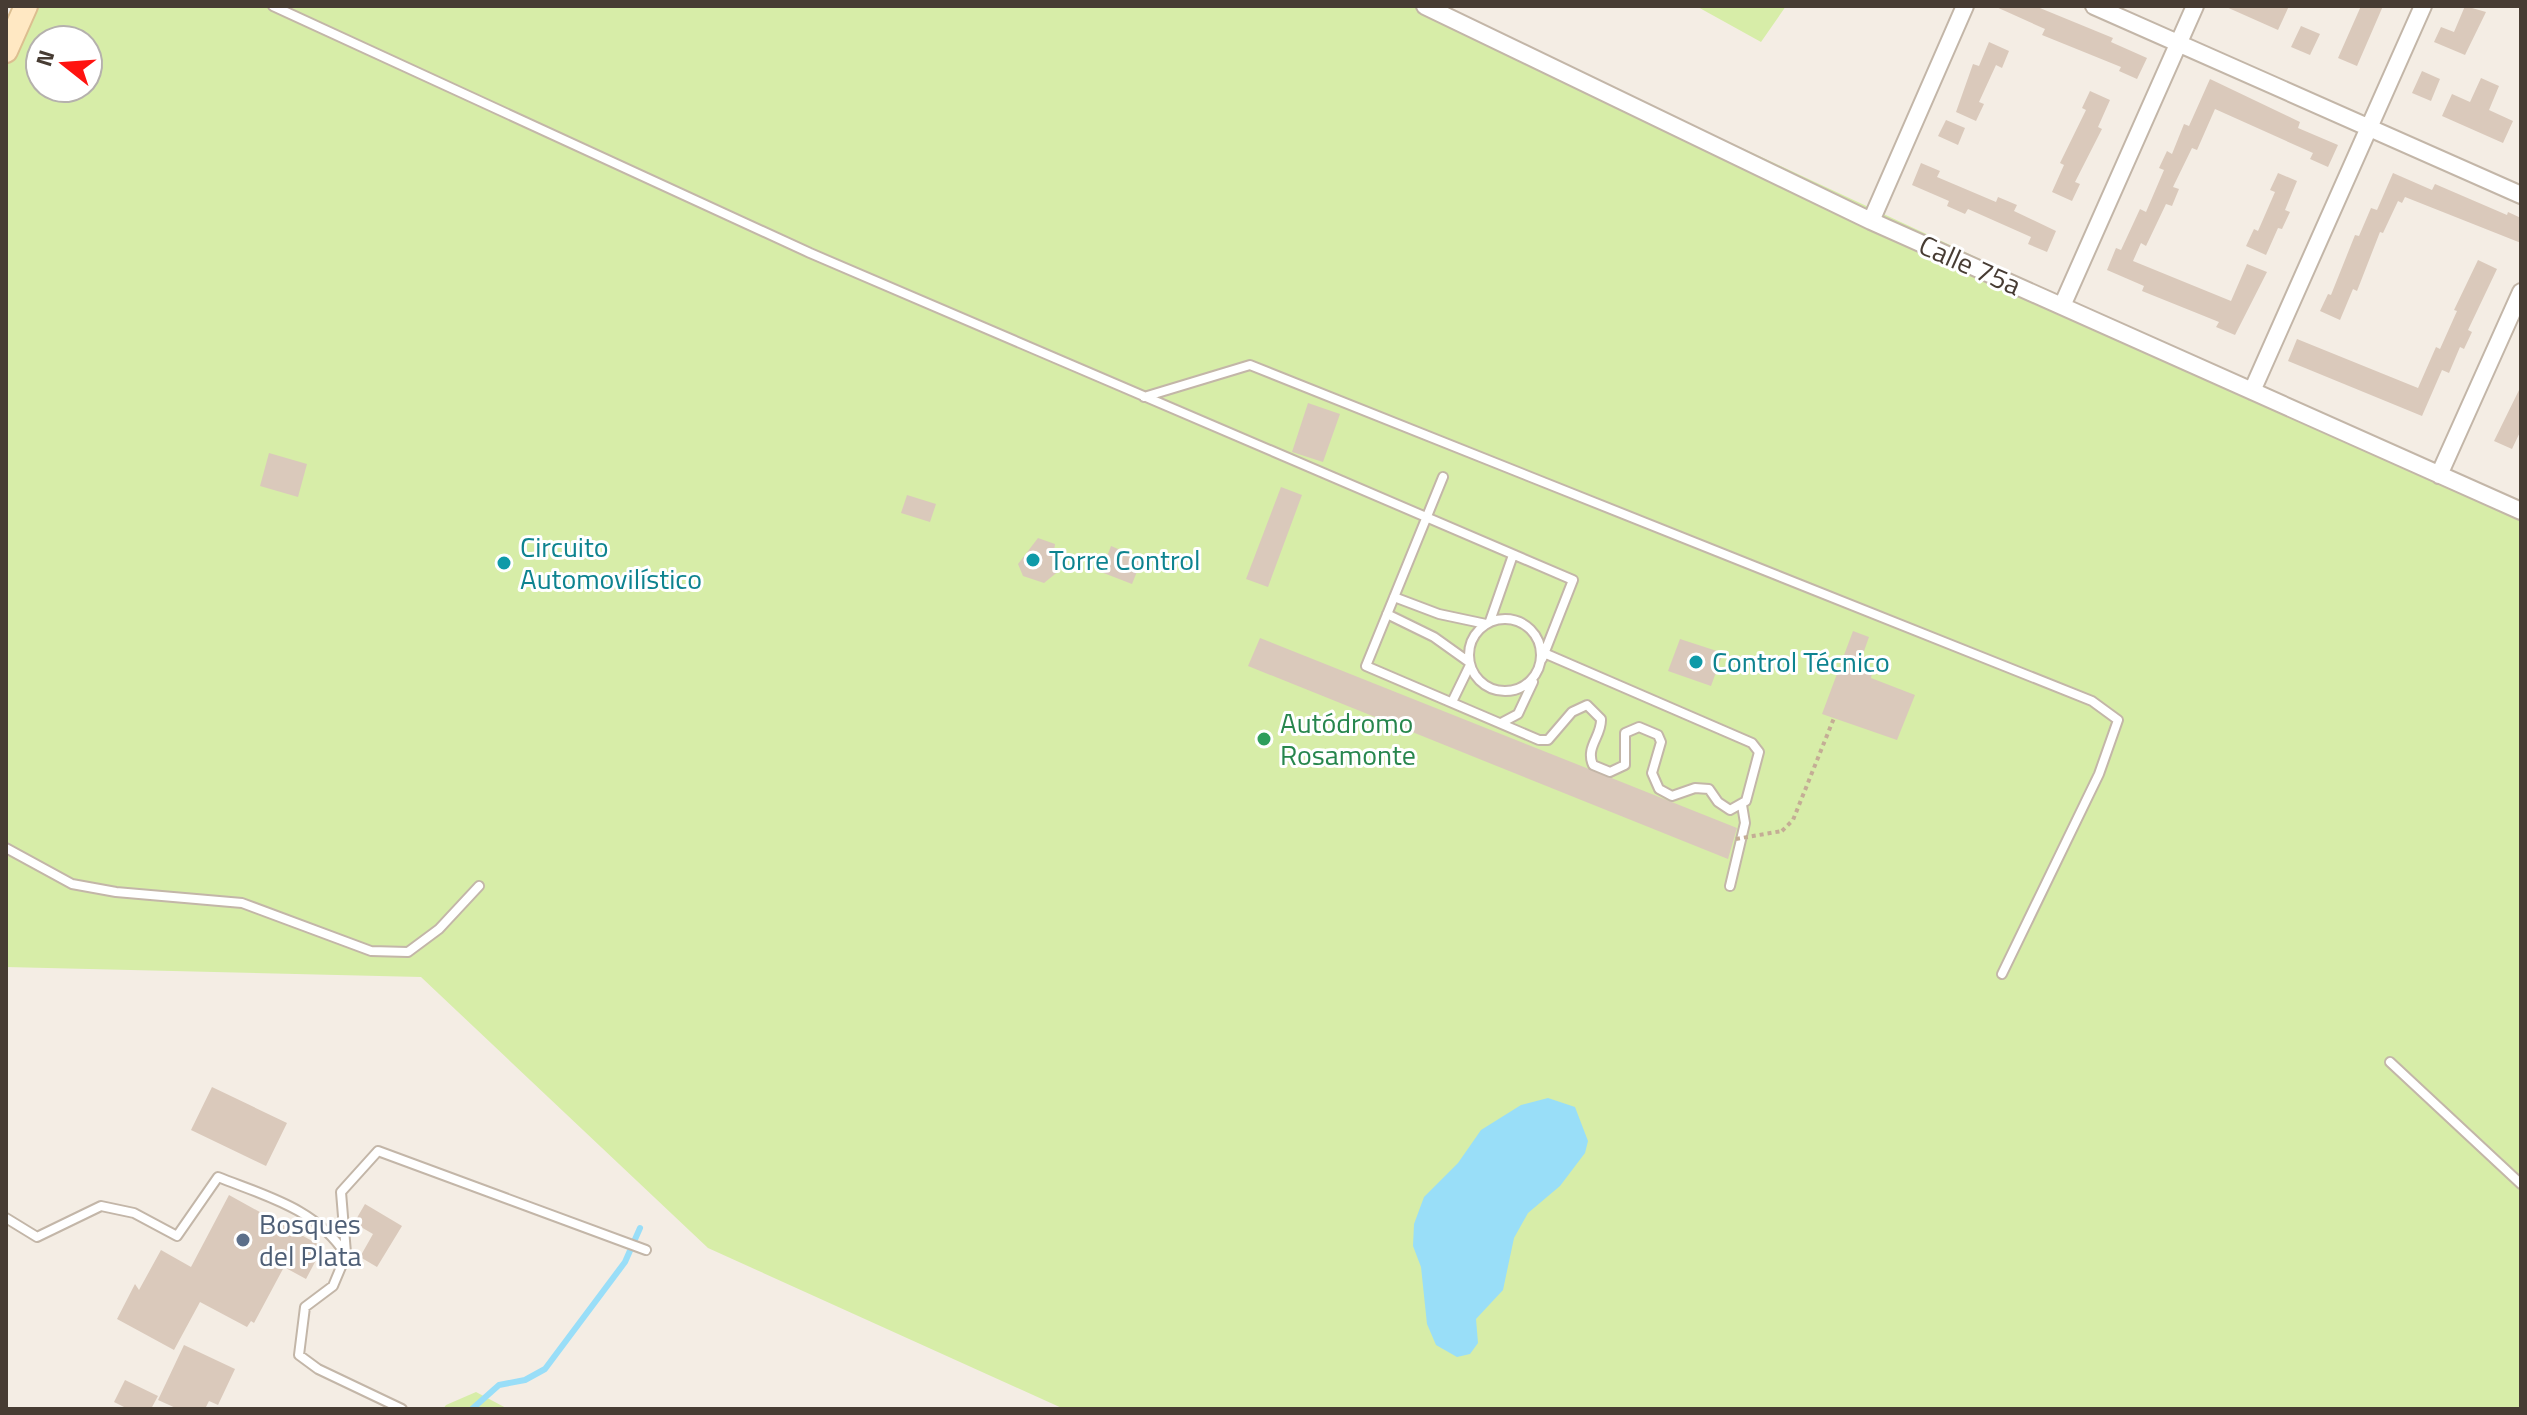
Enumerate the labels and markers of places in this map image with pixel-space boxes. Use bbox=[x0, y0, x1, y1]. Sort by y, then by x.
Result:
place label: Circuito Automovilístico bbox=[520, 525, 702, 600]
place label: Torre Control bbox=[1049, 538, 1201, 581]
marker: Torre Control bbox=[1024, 551, 1042, 569]
marker: Circuito Automovilístico bbox=[495, 554, 513, 572]
place label: Control Técnico bbox=[1712, 640, 1890, 683]
marker: Control Técnico bbox=[1687, 653, 1705, 671]
place label: Autódromo Rosamonte bbox=[1280, 701, 1416, 776]
marker: Autódromo Rosamonte bbox=[1255, 730, 1273, 748]
place label: Bosques del Plata bbox=[259, 1202, 362, 1277]
marker: Bosques del Plata bbox=[234, 1231, 252, 1249]

